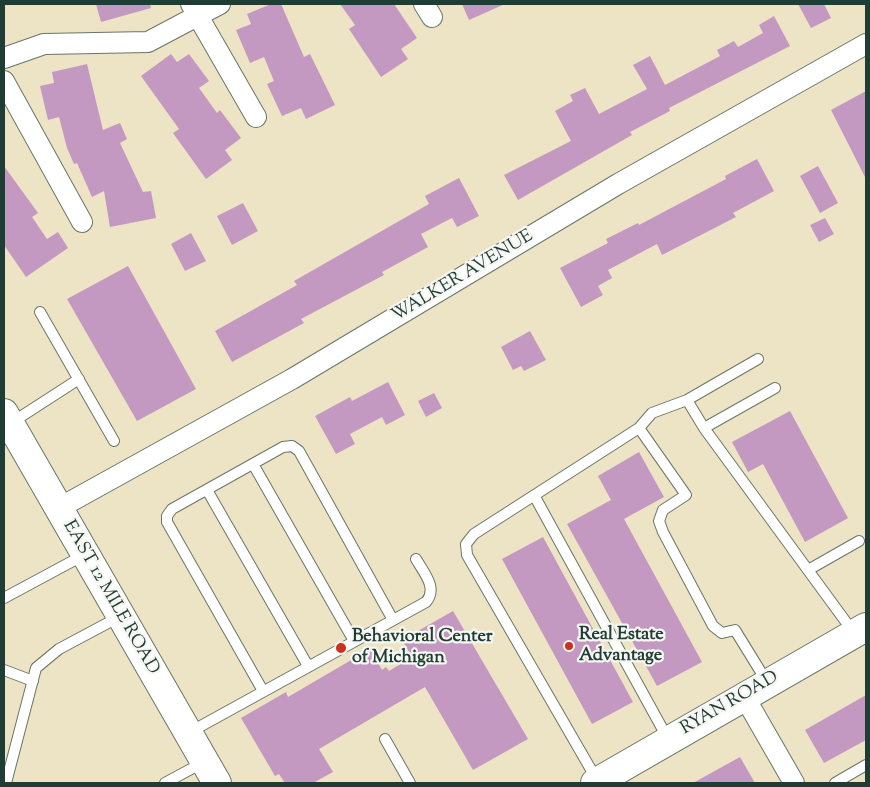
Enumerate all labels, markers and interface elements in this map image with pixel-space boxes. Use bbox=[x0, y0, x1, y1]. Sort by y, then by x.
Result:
street label: WALKER AVENUE bbox=[388, 226, 538, 328]
street label: EAST 12 MILE ROAD bbox=[57, 517, 163, 679]
place label: Real Estate Advantage bbox=[579, 625, 664, 668]
place label: Behavioral Center of Michigan bbox=[352, 627, 493, 670]
marker: Real Estate Advantage bbox=[563, 640, 575, 652]
marker: Behavioral Center of Michigan bbox=[334, 641, 348, 655]
street label: RYAN ROAD bbox=[677, 667, 783, 741]

